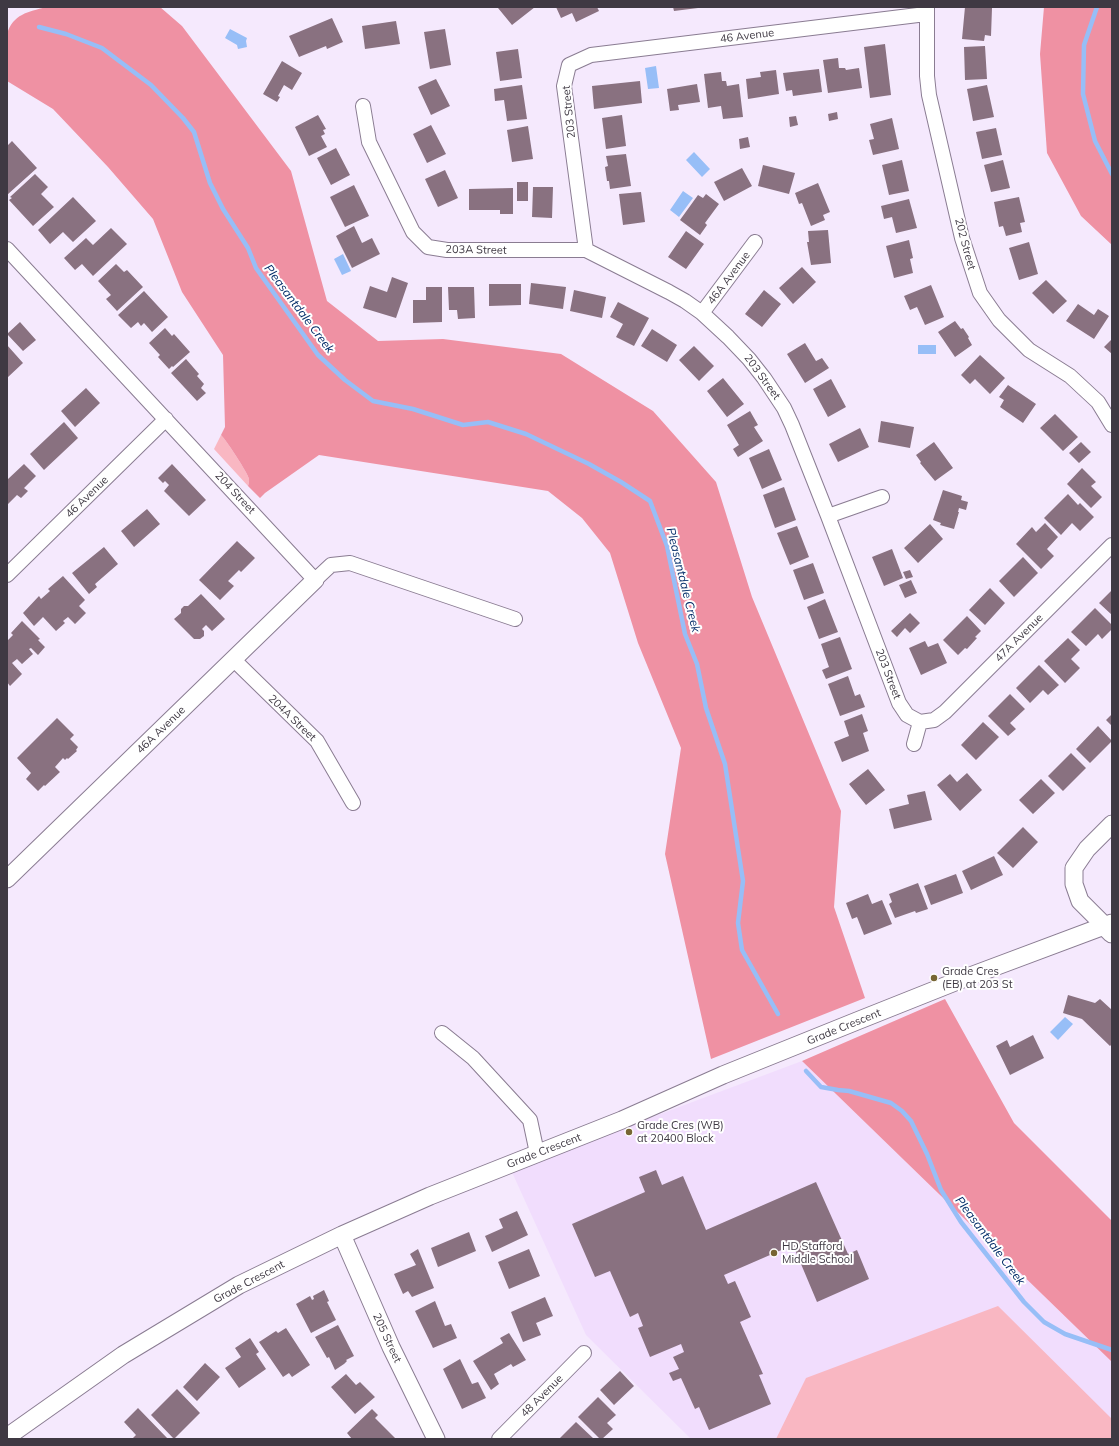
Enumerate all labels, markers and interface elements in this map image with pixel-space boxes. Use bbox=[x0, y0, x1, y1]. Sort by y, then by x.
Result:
street label: 46 Avenue bbox=[719, 26, 775, 46]
street label: 203 Street bbox=[560, 85, 578, 139]
street label: 202 Street bbox=[952, 217, 978, 271]
street label: 203A Street bbox=[445, 243, 507, 257]
street label: 46A Avenue bbox=[705, 249, 753, 307]
water label: Pleasantdale Creek bbox=[261, 262, 337, 356]
street label: 203 Street bbox=[741, 352, 783, 402]
street label: 204 Street bbox=[212, 469, 258, 517]
street label: 46 Avenue bbox=[63, 473, 111, 521]
water label: Pleasantdale Creek bbox=[663, 526, 703, 634]
street label: 47A Avenue bbox=[992, 611, 1046, 665]
street label: 203 Street bbox=[872, 647, 904, 701]
street label: 204A Street bbox=[265, 692, 319, 744]
street label: 46A Avenue bbox=[134, 704, 188, 756]
place label: Grade Cres (EB) at 203 St bbox=[942, 965, 1012, 991]
marker: Grade Cres (EB) at 203 St bbox=[929, 973, 939, 983]
street label: Grade Crescent bbox=[805, 1006, 883, 1048]
place label: Grade Cres (WB) at 20400 Block bbox=[637, 1119, 724, 1145]
marker: Grade Cres (WB) at 20400 Block bbox=[624, 1127, 634, 1137]
street label: Grade Crescent bbox=[505, 1131, 583, 1171]
water label: Pleasantdale Creek bbox=[952, 1194, 1028, 1288]
place label: HD Stafford Middle School bbox=[782, 1240, 853, 1266]
marker: HD Stafford Middle School bbox=[769, 1248, 779, 1258]
street label: Grade Crescent bbox=[211, 1258, 287, 1306]
street label: 205 Street bbox=[370, 1311, 404, 1365]
street label: 48 Avenue bbox=[518, 1372, 566, 1420]

